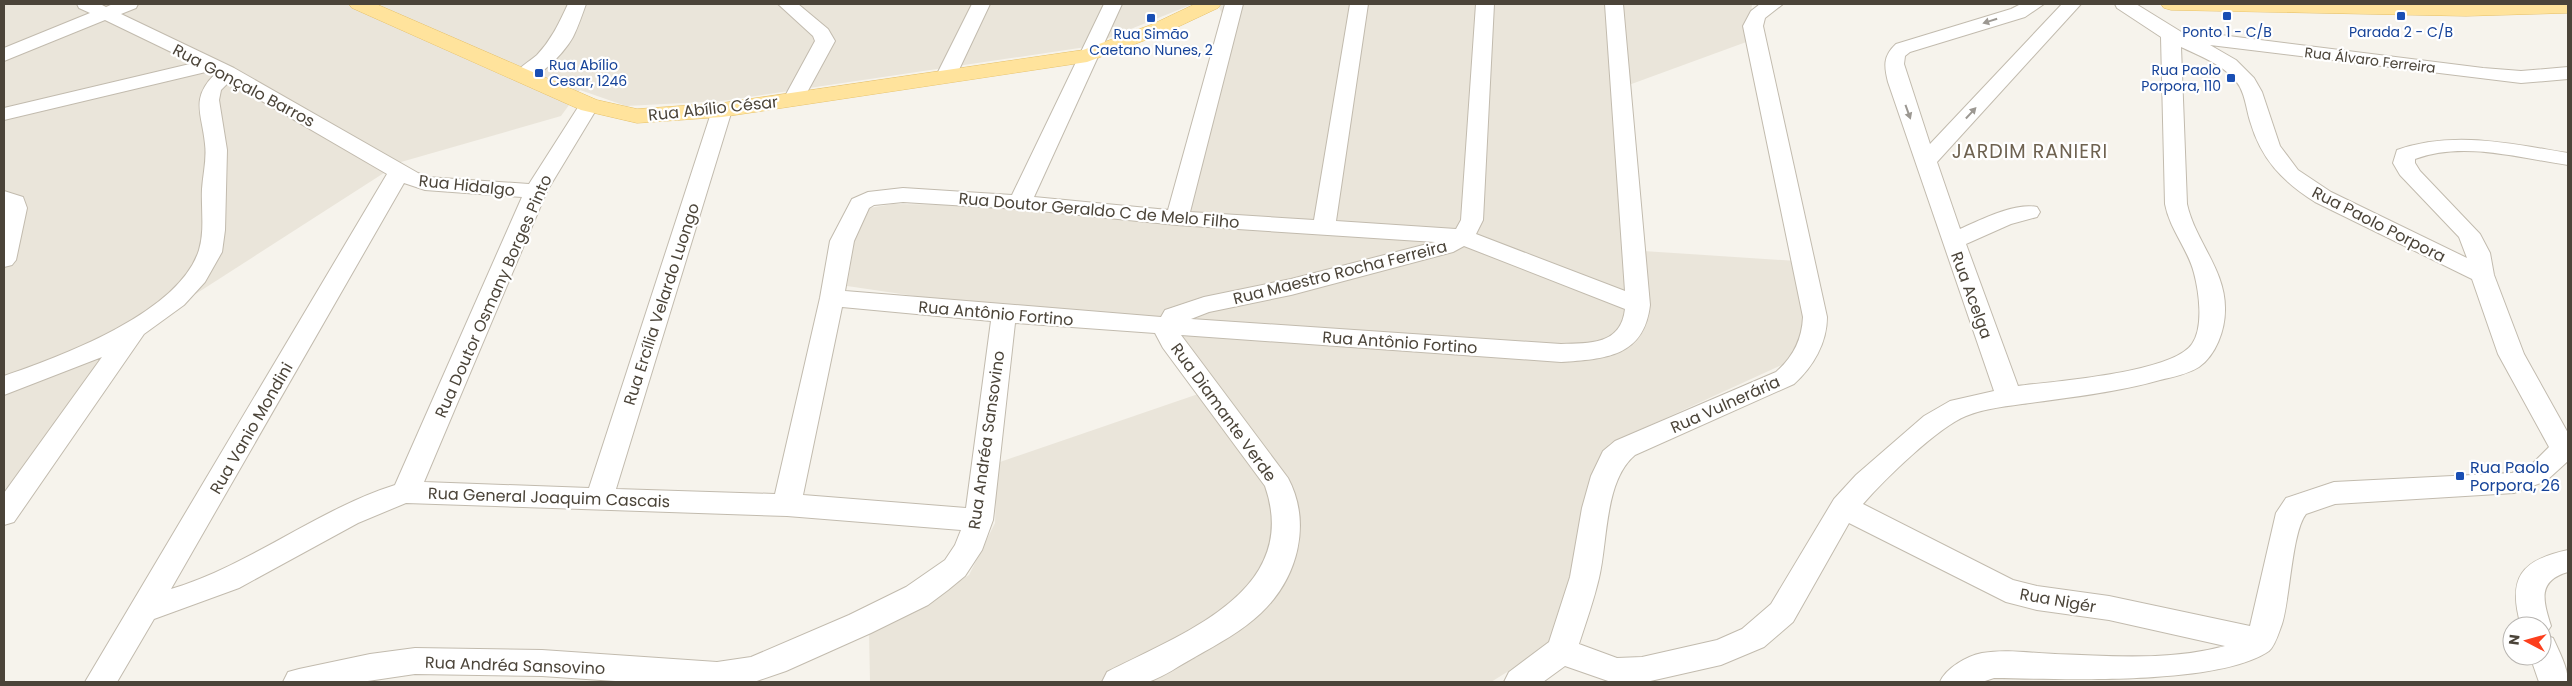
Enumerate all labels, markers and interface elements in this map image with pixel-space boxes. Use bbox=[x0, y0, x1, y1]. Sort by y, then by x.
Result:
marker: Ponto 1 - C/B bbox=[2221, 10, 2233, 22]
marker: Parada 2 - C/B bbox=[2395, 10, 2407, 22]
marker: Rua Simão Caetano Nunes, 2 bbox=[1145, 12, 1157, 24]
one-way arrow bbox=[1982, 18, 1997, 26]
place label: Ponto 1 - C/B bbox=[2182, 22, 2272, 42]
place label: Parada 2 - C/B bbox=[2349, 22, 2453, 42]
place label: Rua Simão Caetano Nunes, 2 bbox=[1089, 24, 1213, 60]
street label: Rua Gonçalo Barros bbox=[169, 38, 319, 133]
street label: Rua Álvaro Ferreira bbox=[2303, 42, 2437, 78]
place label: Rua Abílio Cesar, 1246 bbox=[549, 55, 627, 91]
place label: Rua Paolo Porpora, 110 bbox=[2141, 60, 2221, 96]
marker: Rua Abílio Cesar, 1246 bbox=[533, 67, 545, 79]
marker: Rua Paolo Porpora, 110 bbox=[2225, 72, 2237, 84]
street label: Rua Abílio César bbox=[647, 90, 779, 127]
one-way arrow bbox=[1905, 105, 1912, 120]
one-way arrow bbox=[1965, 107, 1977, 119]
district label: JARDIM RANIERI bbox=[1952, 138, 2108, 165]
street label: Rua Hidalgo bbox=[418, 169, 516, 202]
street label: Rua Doutor Osmany Borges Pinto bbox=[429, 171, 558, 421]
street label: Rua Paolo Porpora bbox=[2308, 181, 2450, 268]
street label: Rua Doutor Geraldo C de Melo Filho bbox=[958, 187, 1240, 234]
street label: Rua Ercília Velardo Luongo bbox=[618, 200, 705, 408]
street label: Rua Maestro Rocha Ferreira bbox=[1231, 235, 1450, 310]
street label: Rua Acelga bbox=[1945, 248, 1998, 342]
street label: Rua Antônio Fortino bbox=[918, 295, 1074, 332]
street label: Rua Antônio Fortino bbox=[1322, 326, 1478, 359]
street label: Rua Diamante Verde bbox=[1165, 338, 1282, 486]
street label: Rua Andréa Sansovino bbox=[963, 349, 1010, 531]
street label: Rua Vanio Mondini bbox=[204, 358, 299, 498]
street label: Rua Vulnerária bbox=[1667, 370, 1784, 439]
place label: Rua Paolo Porpora, 26 bbox=[2470, 456, 2560, 497]
marker: Rua Paolo Porpora, 26 bbox=[2454, 470, 2466, 482]
street label: Rua General Joaquim Cascais bbox=[428, 482, 670, 513]
street label: Rua Nigér bbox=[2018, 582, 2098, 619]
north arrow bbox=[2502, 616, 2552, 666]
text: N bbox=[2504, 633, 2525, 646]
street label: Rua Andréa Sansovino bbox=[424, 651, 605, 680]

